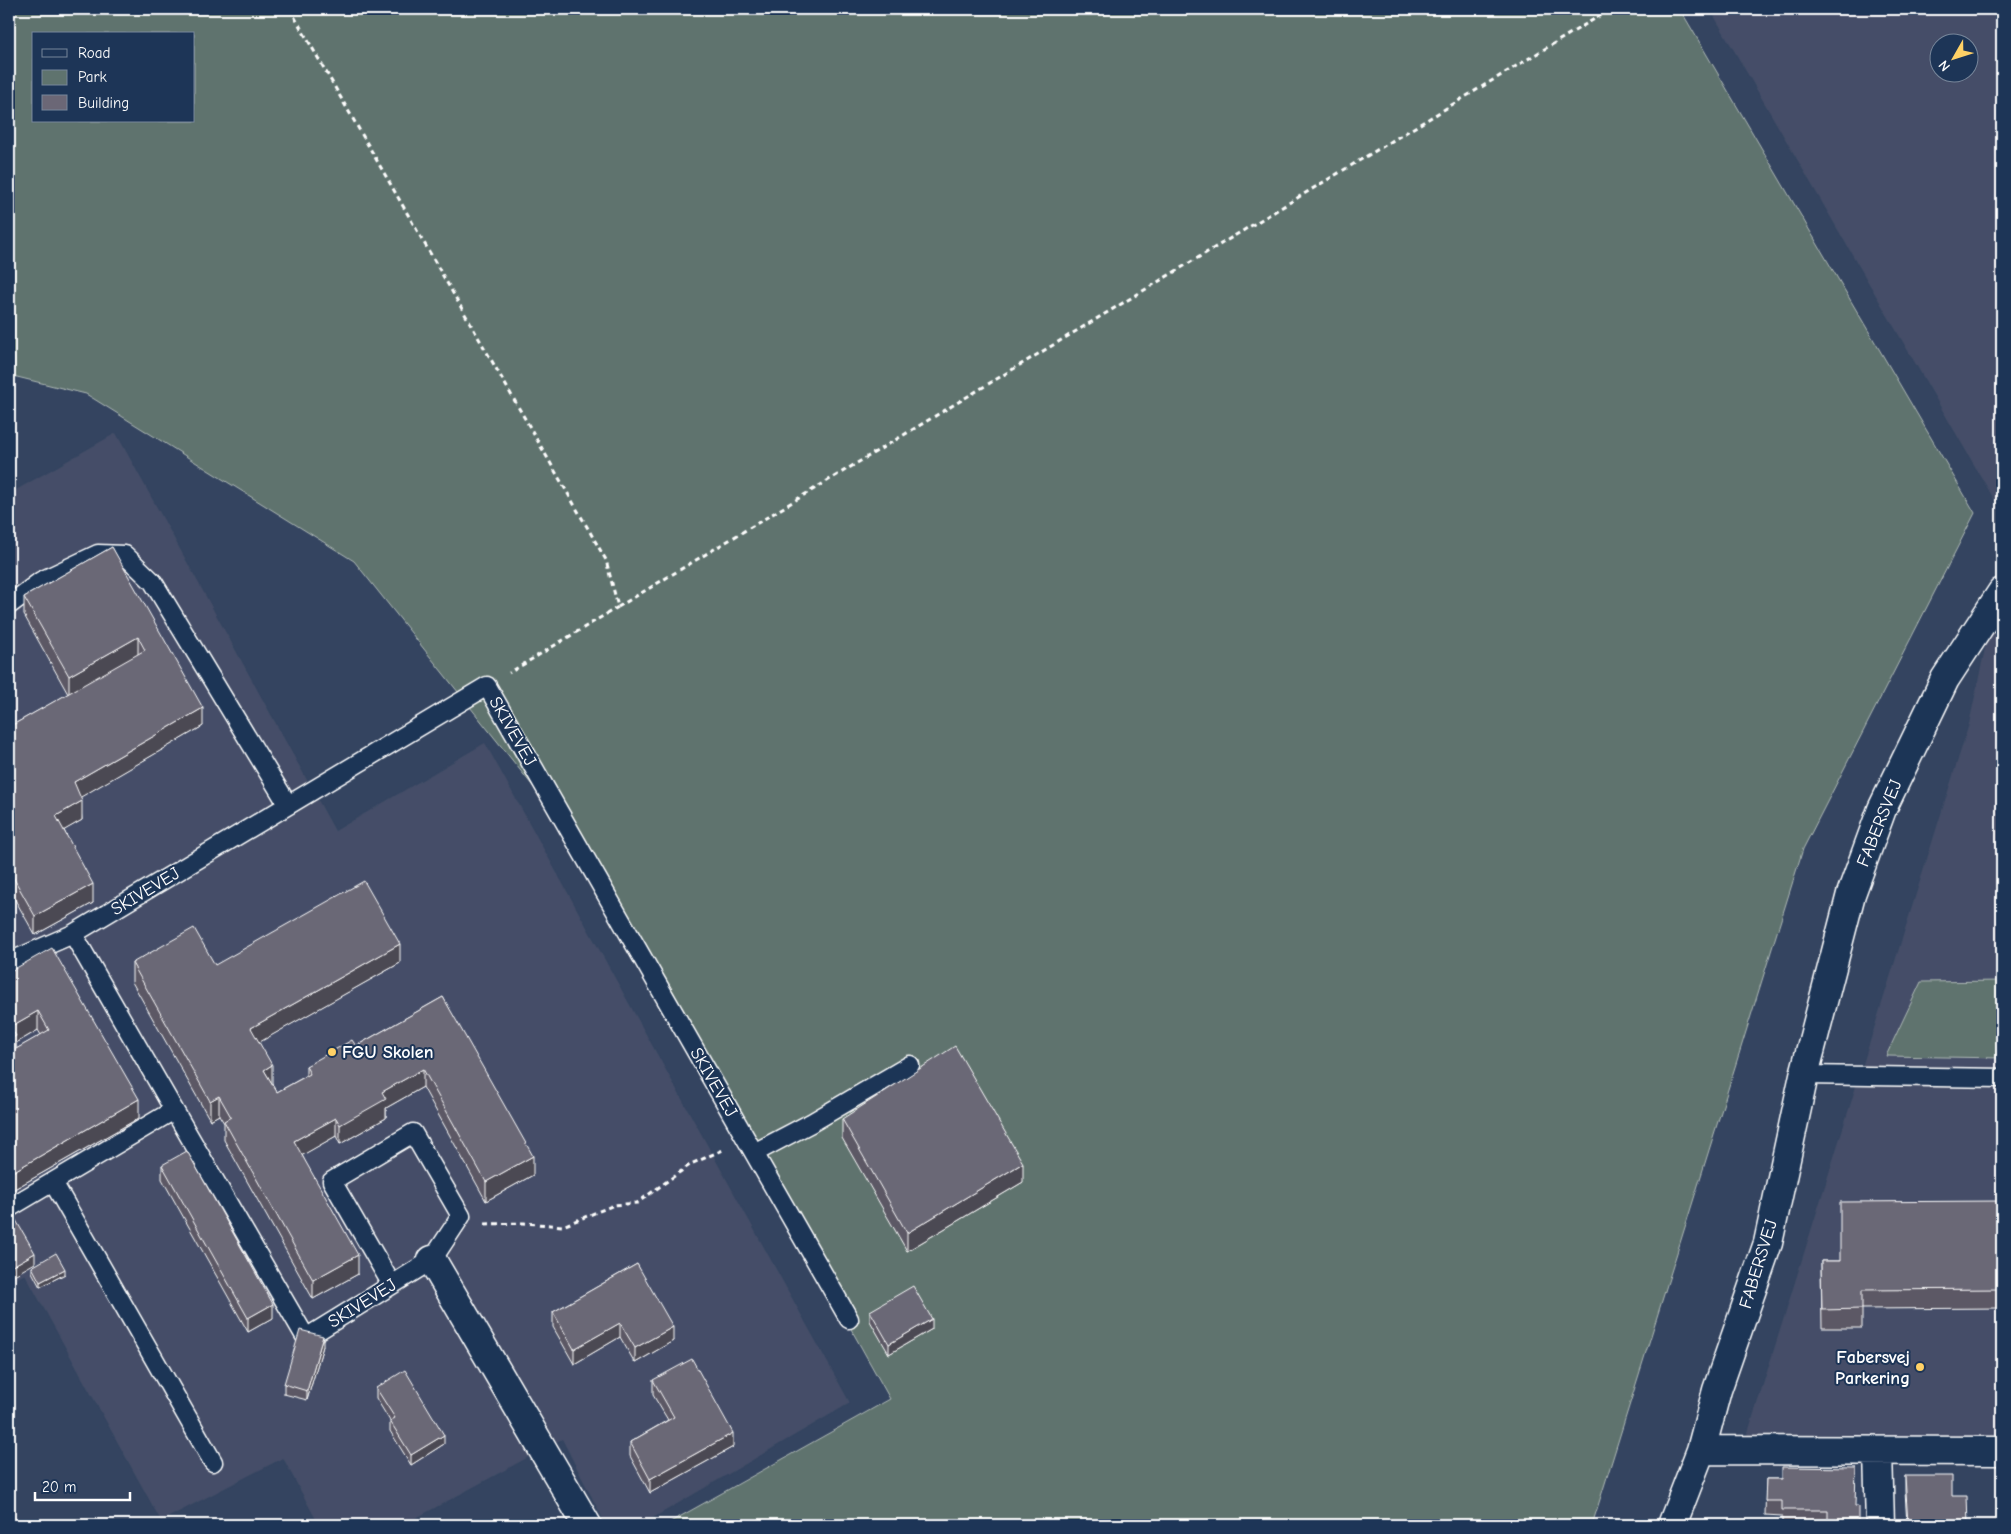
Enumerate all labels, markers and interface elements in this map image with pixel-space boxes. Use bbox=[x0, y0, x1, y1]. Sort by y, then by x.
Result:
legend bbox=[32, 32, 195, 122]
north arrow bbox=[1928, 32, 1978, 82]
text: Road bbox=[78, 44, 110, 62]
text: N bbox=[1935, 57, 1954, 75]
text: Park bbox=[78, 68, 107, 86]
text: Building bbox=[78, 94, 129, 112]
street label: SKIVEVEJ bbox=[484, 693, 541, 770]
street label: FABERSVEJ bbox=[1852, 777, 1906, 870]
street label: SKIVEVEJ bbox=[107, 863, 183, 920]
place label: FGU Skolen bbox=[342, 1042, 433, 1063]
street label: SKIVEVEJ bbox=[685, 1044, 742, 1121]
marker: FGU Skolen bbox=[326, 1046, 338, 1058]
street label: FABERSVEJ bbox=[1735, 1217, 1782, 1311]
street label: SKIVEVEJ bbox=[324, 1274, 400, 1333]
place label: Fabersvej Parkering bbox=[1835, 1347, 1910, 1389]
marker: Fabersvej Parkering bbox=[1914, 1361, 1926, 1373]
scale bar bbox=[35, 1469, 130, 1501]
text: 20 m bbox=[42, 1478, 76, 1496]

